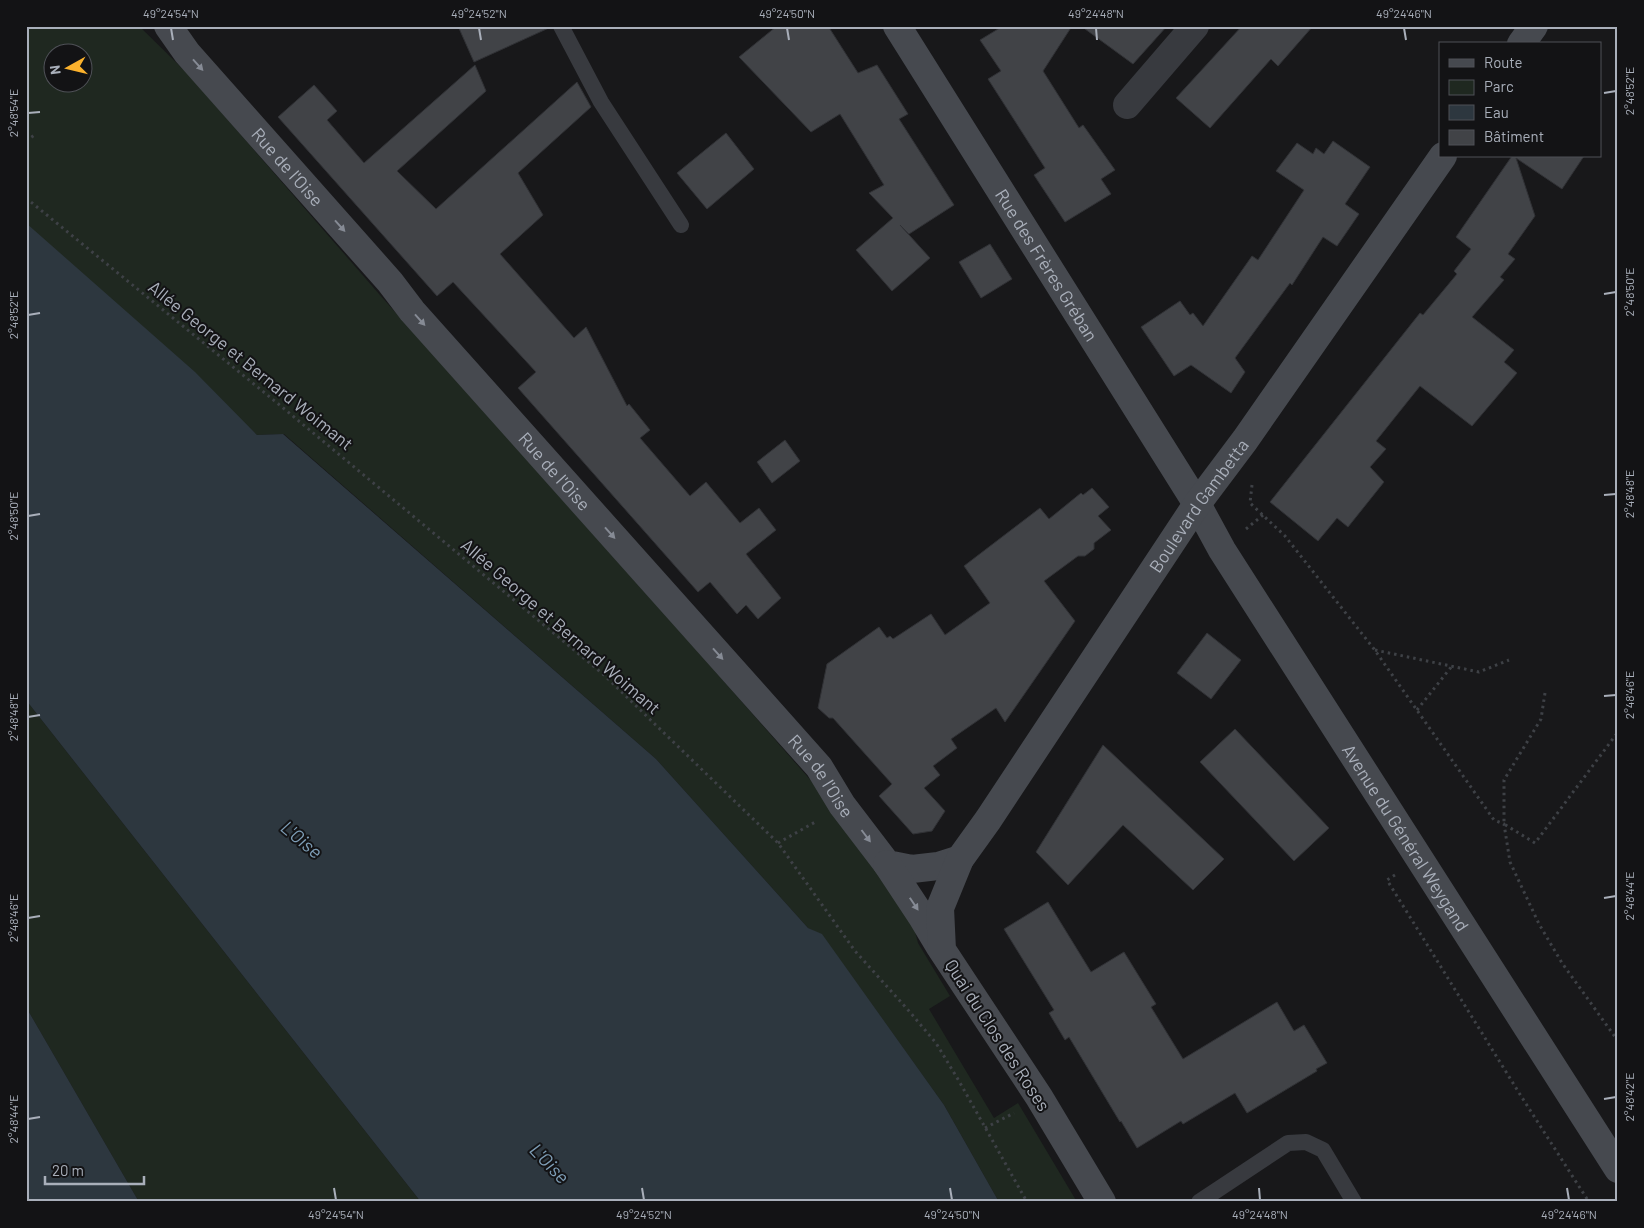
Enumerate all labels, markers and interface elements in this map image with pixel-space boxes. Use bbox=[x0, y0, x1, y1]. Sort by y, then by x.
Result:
text: 49°24'54"N bbox=[143, 6, 199, 20]
text: 49°24'52"N bbox=[451, 6, 507, 20]
text: 49°24'50"N bbox=[759, 6, 815, 20]
text: 49°24'48"N bbox=[1068, 6, 1124, 20]
text: 49°24'46"N bbox=[1376, 6, 1432, 20]
north arrow bbox=[42, 42, 92, 92]
legend bbox=[1439, 42, 1602, 158]
text: Route bbox=[1484, 53, 1523, 71]
one-way arrow bbox=[192, 59, 203, 72]
text: N bbox=[46, 64, 64, 76]
text: 2°48'52"E bbox=[1622, 67, 1636, 115]
text: Parc bbox=[1484, 77, 1514, 95]
text: 2°48'54"E bbox=[6, 89, 20, 137]
text: Eau bbox=[1484, 103, 1509, 121]
street label: Rue de l'Oise bbox=[247, 123, 328, 211]
text: Bâtiment bbox=[1484, 127, 1544, 145]
street label: Rue des Frères Gréban bbox=[991, 185, 1103, 345]
one-way arrow bbox=[334, 220, 346, 232]
text: 2°48'50"E bbox=[1622, 268, 1636, 316]
street label: Allée George et Bernard Woimant bbox=[144, 276, 358, 454]
text: 2°48'52"E bbox=[6, 291, 20, 339]
one-way arrow bbox=[414, 314, 425, 326]
street label: Rue de l'Oise bbox=[514, 427, 596, 515]
street label: Boulevard Gambetta bbox=[1144, 434, 1253, 576]
text: 2°48'48"E bbox=[1622, 470, 1636, 518]
text: 2°48'50"E bbox=[6, 492, 20, 540]
one-way arrow bbox=[604, 526, 616, 538]
street label: Allée George et Bernard Woimant bbox=[457, 533, 665, 719]
one-way arrow bbox=[712, 647, 724, 659]
text: 2°48'46"E bbox=[1622, 671, 1636, 719]
text: 2°48'48"E bbox=[6, 693, 20, 741]
street label: Rue de l'Oise bbox=[784, 730, 858, 822]
street label: Avenue du Général Weygand bbox=[1338, 740, 1474, 935]
water label: L'Oise bbox=[277, 815, 328, 863]
one-way arrow bbox=[860, 829, 871, 842]
text: 2°48'44"E bbox=[1622, 872, 1636, 920]
text: 2°48'46"E bbox=[6, 894, 20, 942]
one-way arrow bbox=[909, 898, 919, 911]
street label: Quai du Clos des Roses bbox=[941, 955, 1055, 1115]
text: 2°48'42"E bbox=[1622, 1073, 1636, 1121]
text: 2°48'44"E bbox=[6, 1095, 20, 1143]
water label: L'Oise bbox=[525, 1138, 575, 1188]
scale bar bbox=[45, 1153, 144, 1185]
text: 20 m bbox=[52, 1161, 84, 1179]
text: 49°24'54"N bbox=[308, 1207, 364, 1221]
text: 49°24'52"N bbox=[616, 1207, 672, 1221]
text: 49°24'50"N bbox=[924, 1207, 980, 1221]
text: 49°24'48"N bbox=[1232, 1207, 1288, 1221]
text: 49°24'46"N bbox=[1541, 1207, 1597, 1221]

